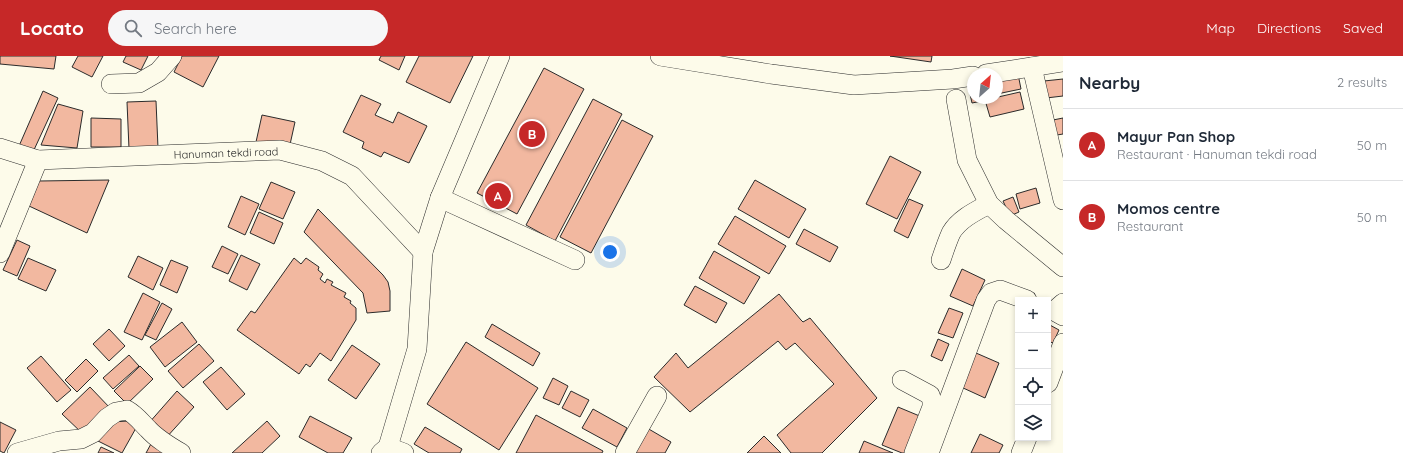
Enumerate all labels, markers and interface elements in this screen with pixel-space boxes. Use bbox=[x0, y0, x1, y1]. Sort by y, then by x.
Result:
search box bbox=[108, 10, 388, 46]
text: Locato bbox=[20, 16, 84, 40]
icon: search bbox=[122, 17, 144, 39]
text: Search here bbox=[154, 19, 237, 38]
text: Map bbox=[1206, 19, 1235, 37]
text: Directions bbox=[1257, 19, 1321, 37]
text: Saved bbox=[1343, 19, 1383, 37]
north arrow bbox=[967, 68, 1003, 104]
text: Nearby bbox=[1079, 72, 1140, 93]
text: 2 results bbox=[1337, 74, 1387, 90]
pin: B bbox=[519, 119, 545, 149]
text: Mayur Pan Shop bbox=[1117, 127, 1235, 146]
text: A bbox=[1088, 137, 1096, 153]
text: 50 m bbox=[1357, 137, 1387, 153]
street label: Hanuman tekdi road bbox=[173, 144, 279, 162]
text: Restaurant · Hanuman tekdi road bbox=[1117, 146, 1317, 162]
pin: A bbox=[485, 181, 511, 211]
text: Momos centre bbox=[1117, 199, 1220, 218]
text: B bbox=[1088, 209, 1096, 225]
text: 50 m bbox=[1357, 209, 1387, 225]
text: Restaurant bbox=[1117, 218, 1183, 234]
your location bbox=[600, 242, 620, 262]
map controls bbox=[1015, 297, 1051, 441]
button: + bbox=[1015, 297, 1051, 333]
button: − bbox=[1015, 333, 1051, 369]
button: locate bbox=[1015, 369, 1051, 405]
button: layers bbox=[1015, 405, 1051, 441]

